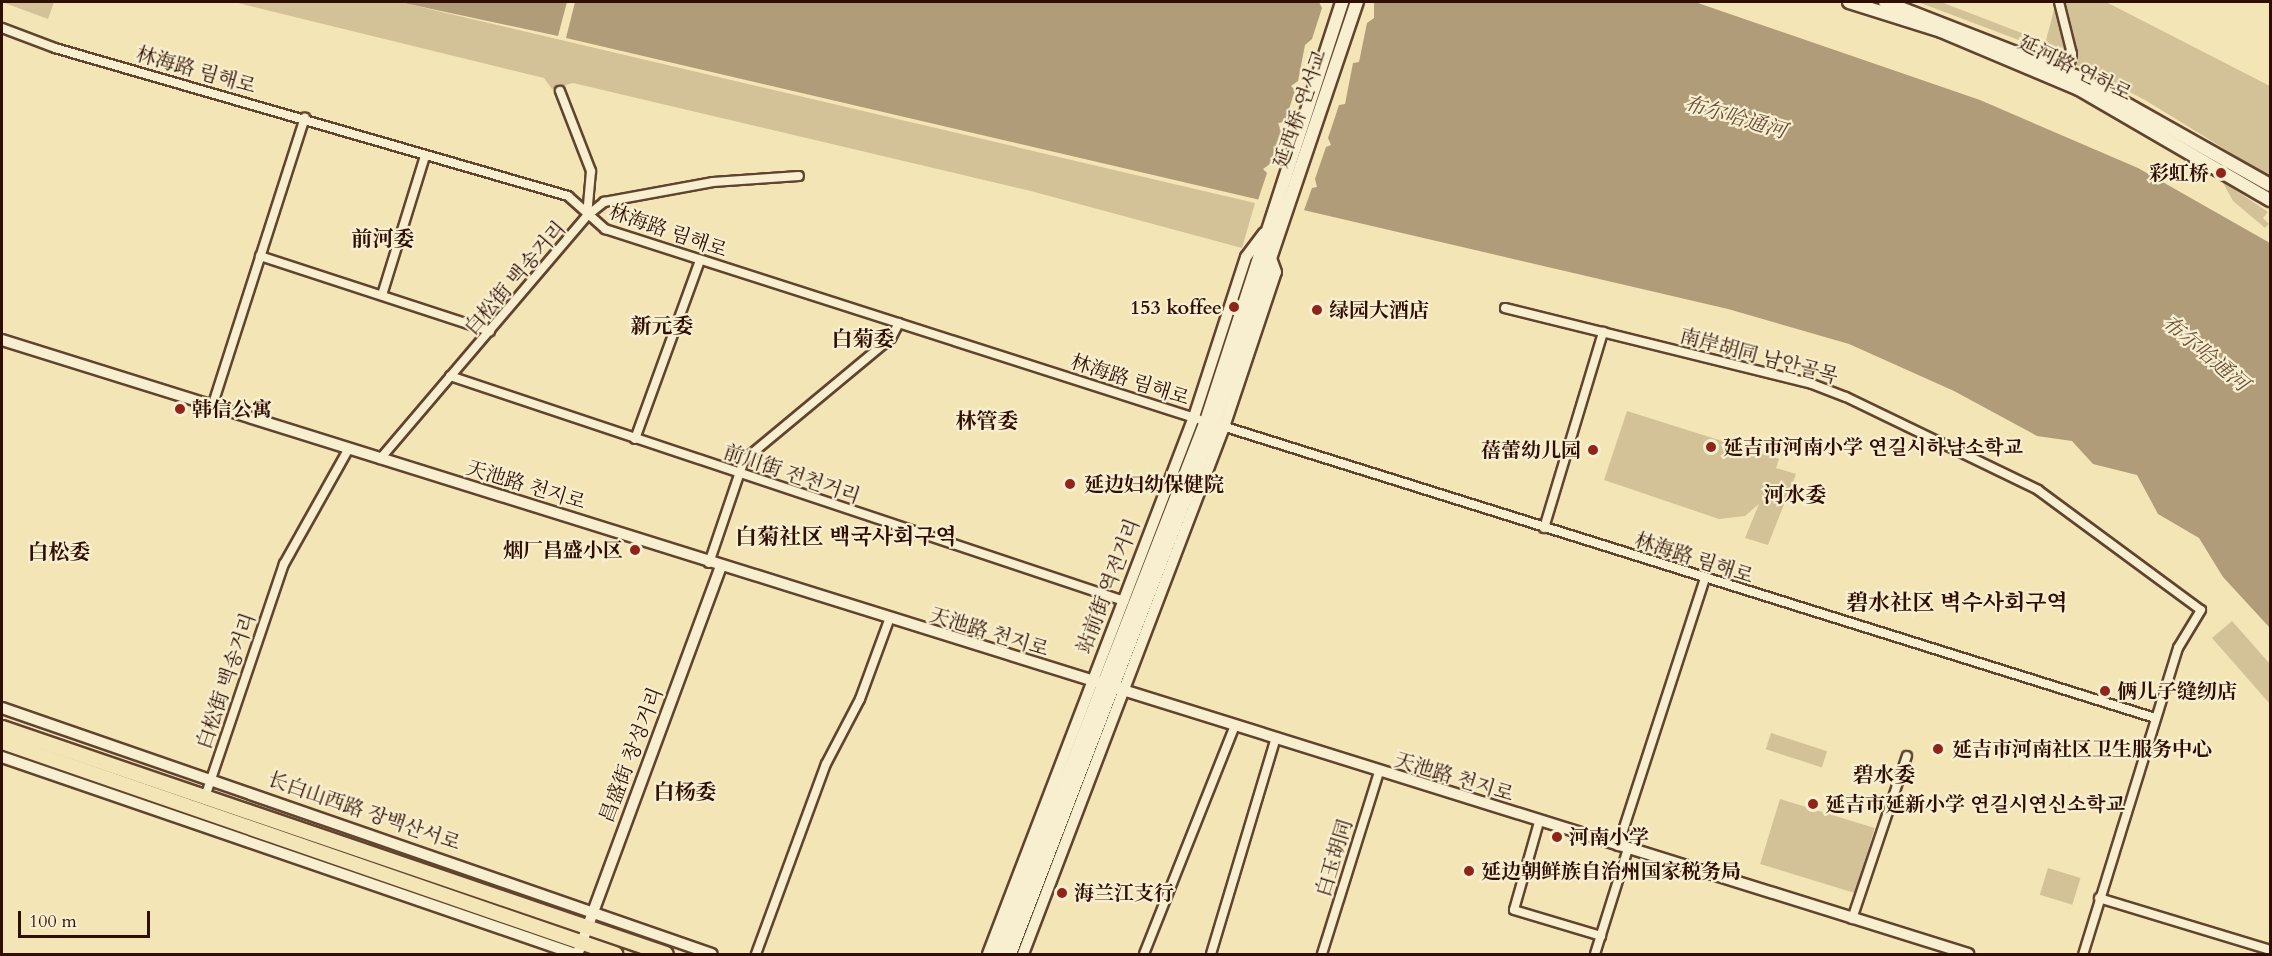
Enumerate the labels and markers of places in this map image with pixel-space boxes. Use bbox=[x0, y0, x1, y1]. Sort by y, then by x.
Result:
place label: 彩虹桥 bbox=[2149, 161, 2209, 185]
marker: 彩虹桥 bbox=[2214, 166, 2228, 180]
place label: 153 koffee bbox=[1130, 295, 1222, 319]
place label: 绿园大酒店 bbox=[1329, 298, 1429, 322]
marker: 153 koffee bbox=[1227, 300, 1241, 314]
marker: 绿园大酒店 bbox=[1310, 303, 1324, 317]
place label: 韩信公寓 bbox=[192, 397, 272, 421]
marker: 韩信公寓 bbox=[173, 402, 187, 416]
place label: 延吉市河南小学 연길시하남소학교 bbox=[1723, 435, 2023, 459]
place label: 蓓蕾幼儿园 bbox=[1481, 438, 1581, 462]
marker: 延吉市河南小学 연길시하남소학교 bbox=[1704, 440, 1718, 454]
marker: 蓓蕾幼儿园 bbox=[1586, 443, 1600, 457]
place label: 延边妇幼保健院 bbox=[1084, 472, 1224, 496]
marker: 延边妇幼保健院 bbox=[1061, 475, 1079, 493]
place label: 烟厂昌盛小区 bbox=[503, 538, 623, 562]
marker: 烟厂昌盛小区 bbox=[628, 543, 642, 557]
place label: 俩儿子缝纫店 bbox=[2117, 679, 2237, 703]
marker: 俩儿子缝纫店 bbox=[2098, 684, 2112, 698]
place label: 延吉市河南社区卫生服务中心 bbox=[1952, 737, 2212, 761]
marker: 延吉市河南社区卫生服务中心 bbox=[1929, 740, 1947, 758]
place label: 延吉市延新小学 연길시연신소학교 bbox=[1825, 792, 2125, 816]
marker: 延吉市延新小学 연길시연신소학교 bbox=[1806, 797, 1820, 811]
place label: 河南小学 bbox=[1569, 825, 1649, 849]
marker: 河南小学 bbox=[1550, 830, 1564, 844]
place label: 延边朝鲜族自治州国家税务局 bbox=[1481, 859, 1741, 883]
marker: 延边朝鲜族自治州国家税务局 bbox=[1462, 864, 1476, 878]
place label: 海兰江支行 bbox=[1074, 881, 1174, 905]
marker: 海兰江支行 bbox=[1055, 886, 1069, 900]

